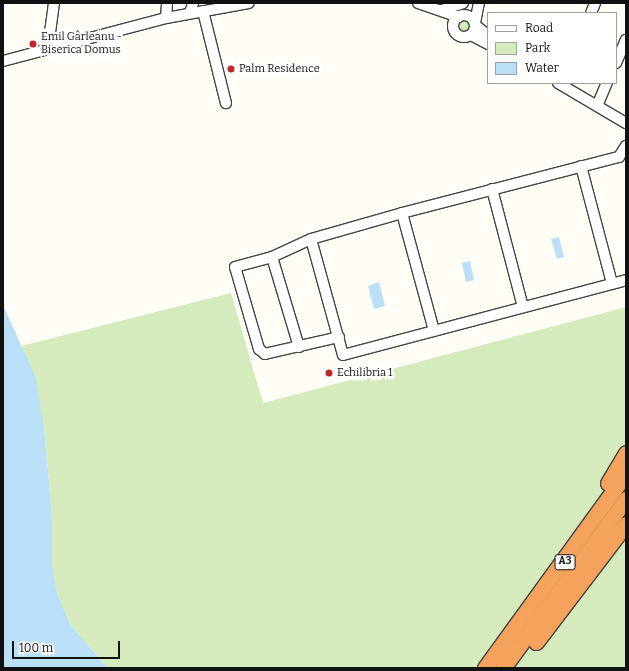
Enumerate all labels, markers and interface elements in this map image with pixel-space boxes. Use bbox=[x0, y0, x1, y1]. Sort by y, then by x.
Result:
legend bbox=[487, 12, 617, 84]
text: Road bbox=[525, 21, 553, 35]
place label: Emil Gârleanu - Biserica Domus bbox=[41, 31, 122, 57]
marker: Emil Gârleanu - Biserica Domus bbox=[28, 39, 38, 49]
text: Park bbox=[525, 41, 550, 55]
text: Water bbox=[525, 61, 559, 75]
place label: Palm Residence bbox=[239, 62, 320, 76]
marker: Palm Residence bbox=[226, 64, 236, 74]
place label: Echilibria 1 bbox=[337, 366, 393, 380]
marker: Echilibria 1 bbox=[324, 368, 334, 378]
road number: A3 bbox=[554, 554, 576, 570]
scale bar bbox=[14, 633, 122, 659]
text: 100 m bbox=[19, 641, 53, 655]

